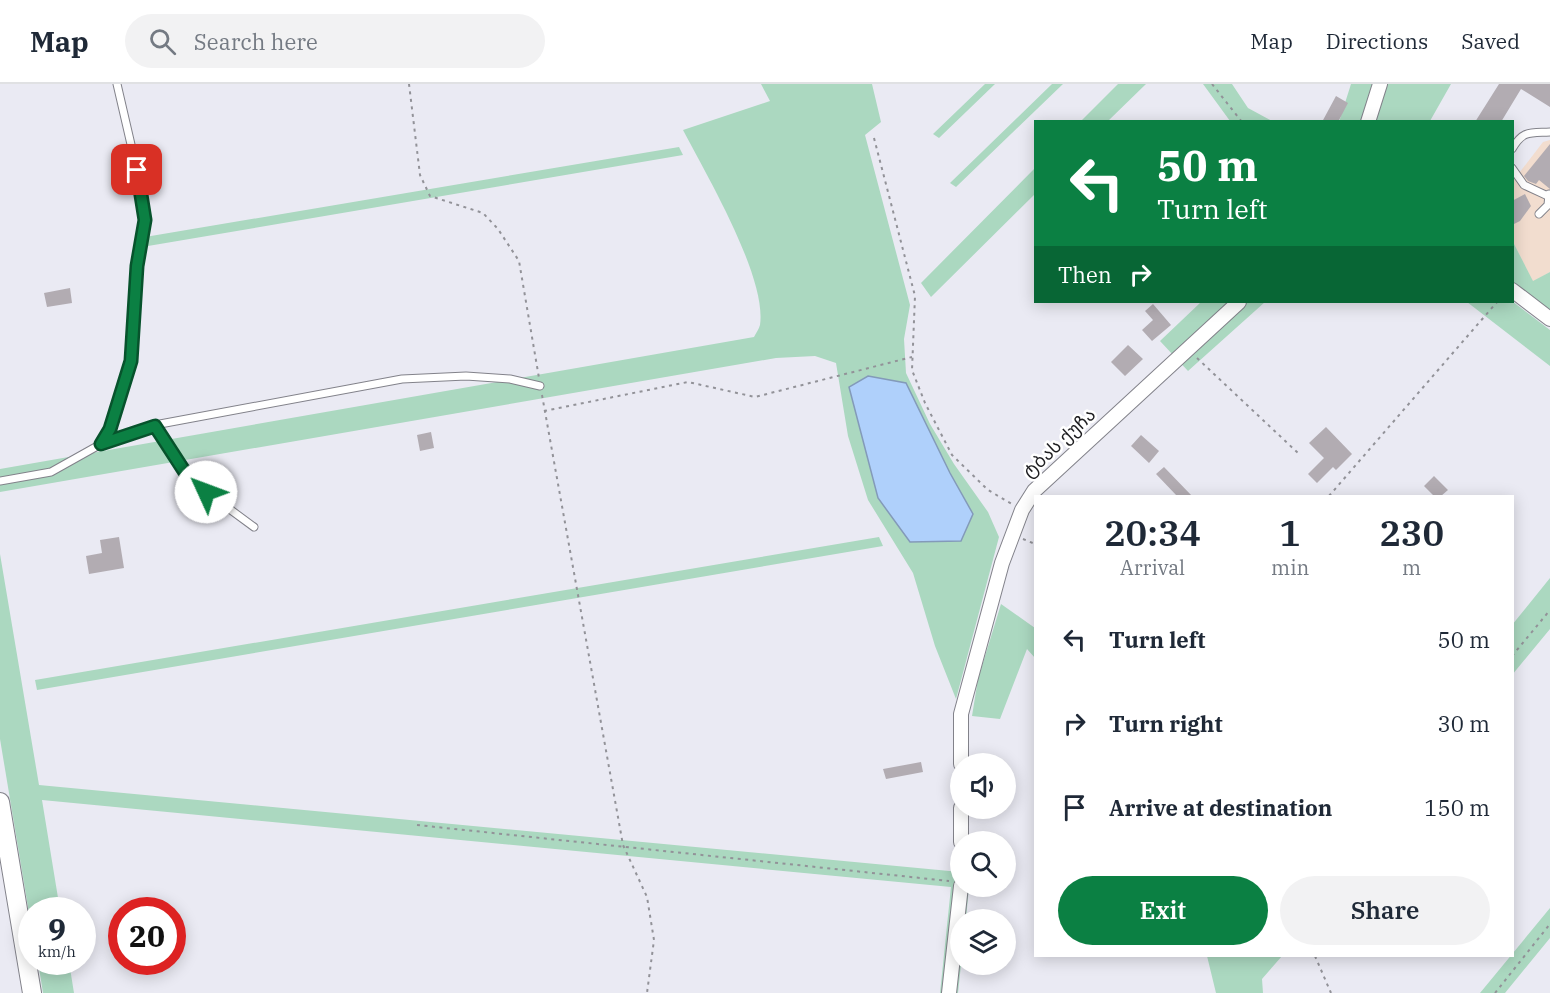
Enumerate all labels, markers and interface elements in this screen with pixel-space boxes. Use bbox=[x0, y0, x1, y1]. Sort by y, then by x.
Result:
search box bbox=[125, 14, 545, 68]
text: Map bbox=[30, 23, 89, 60]
icon: search bbox=[146, 25, 179, 58]
text: Search here bbox=[194, 27, 318, 56]
text: Map bbox=[1250, 27, 1293, 55]
text: Directions bbox=[1326, 27, 1428, 55]
text: Saved bbox=[1461, 27, 1520, 55]
text: 50 m bbox=[1157, 138, 1258, 193]
pin bbox=[111, 144, 162, 195]
icon: left bbox=[1058, 144, 1136, 222]
icon: arrive bbox=[120, 153, 153, 186]
text: Turn left bbox=[1157, 191, 1268, 226]
icon: right bbox=[1124, 258, 1157, 291]
text: Then bbox=[1058, 260, 1112, 289]
street label: ტბას ქუჩა bbox=[1017, 403, 1100, 482]
position arrow bbox=[174, 460, 238, 524]
text: 20:34 bbox=[1104, 509, 1201, 556]
text: 1 bbox=[1279, 509, 1301, 556]
text: 230 bbox=[1379, 509, 1444, 556]
text: Arrival bbox=[1120, 554, 1185, 581]
text: min bbox=[1271, 554, 1309, 581]
text: m bbox=[1402, 554, 1421, 581]
icon: left bbox=[1058, 623, 1091, 656]
text: Turn left bbox=[1109, 625, 1205, 654]
text: 50 m bbox=[1438, 625, 1490, 654]
icon: right bbox=[1058, 707, 1091, 740]
text: Turn right bbox=[1109, 709, 1223, 738]
text: 30 m bbox=[1438, 709, 1490, 738]
map controls bbox=[950, 753, 1016, 975]
button: sound bbox=[950, 753, 1016, 819]
icon: arrive bbox=[1058, 791, 1091, 824]
text: Arrive at destination bbox=[1109, 793, 1332, 822]
text: 150 m bbox=[1424, 793, 1490, 822]
button: search bbox=[950, 831, 1016, 897]
button: Exit bbox=[1058, 876, 1268, 945]
button: Share bbox=[1280, 876, 1490, 945]
speed limit sign: 20 bbox=[108, 897, 186, 975]
text: 9 bbox=[48, 909, 66, 948]
button: layers bbox=[950, 909, 1016, 975]
text: km/h bbox=[38, 942, 76, 961]

